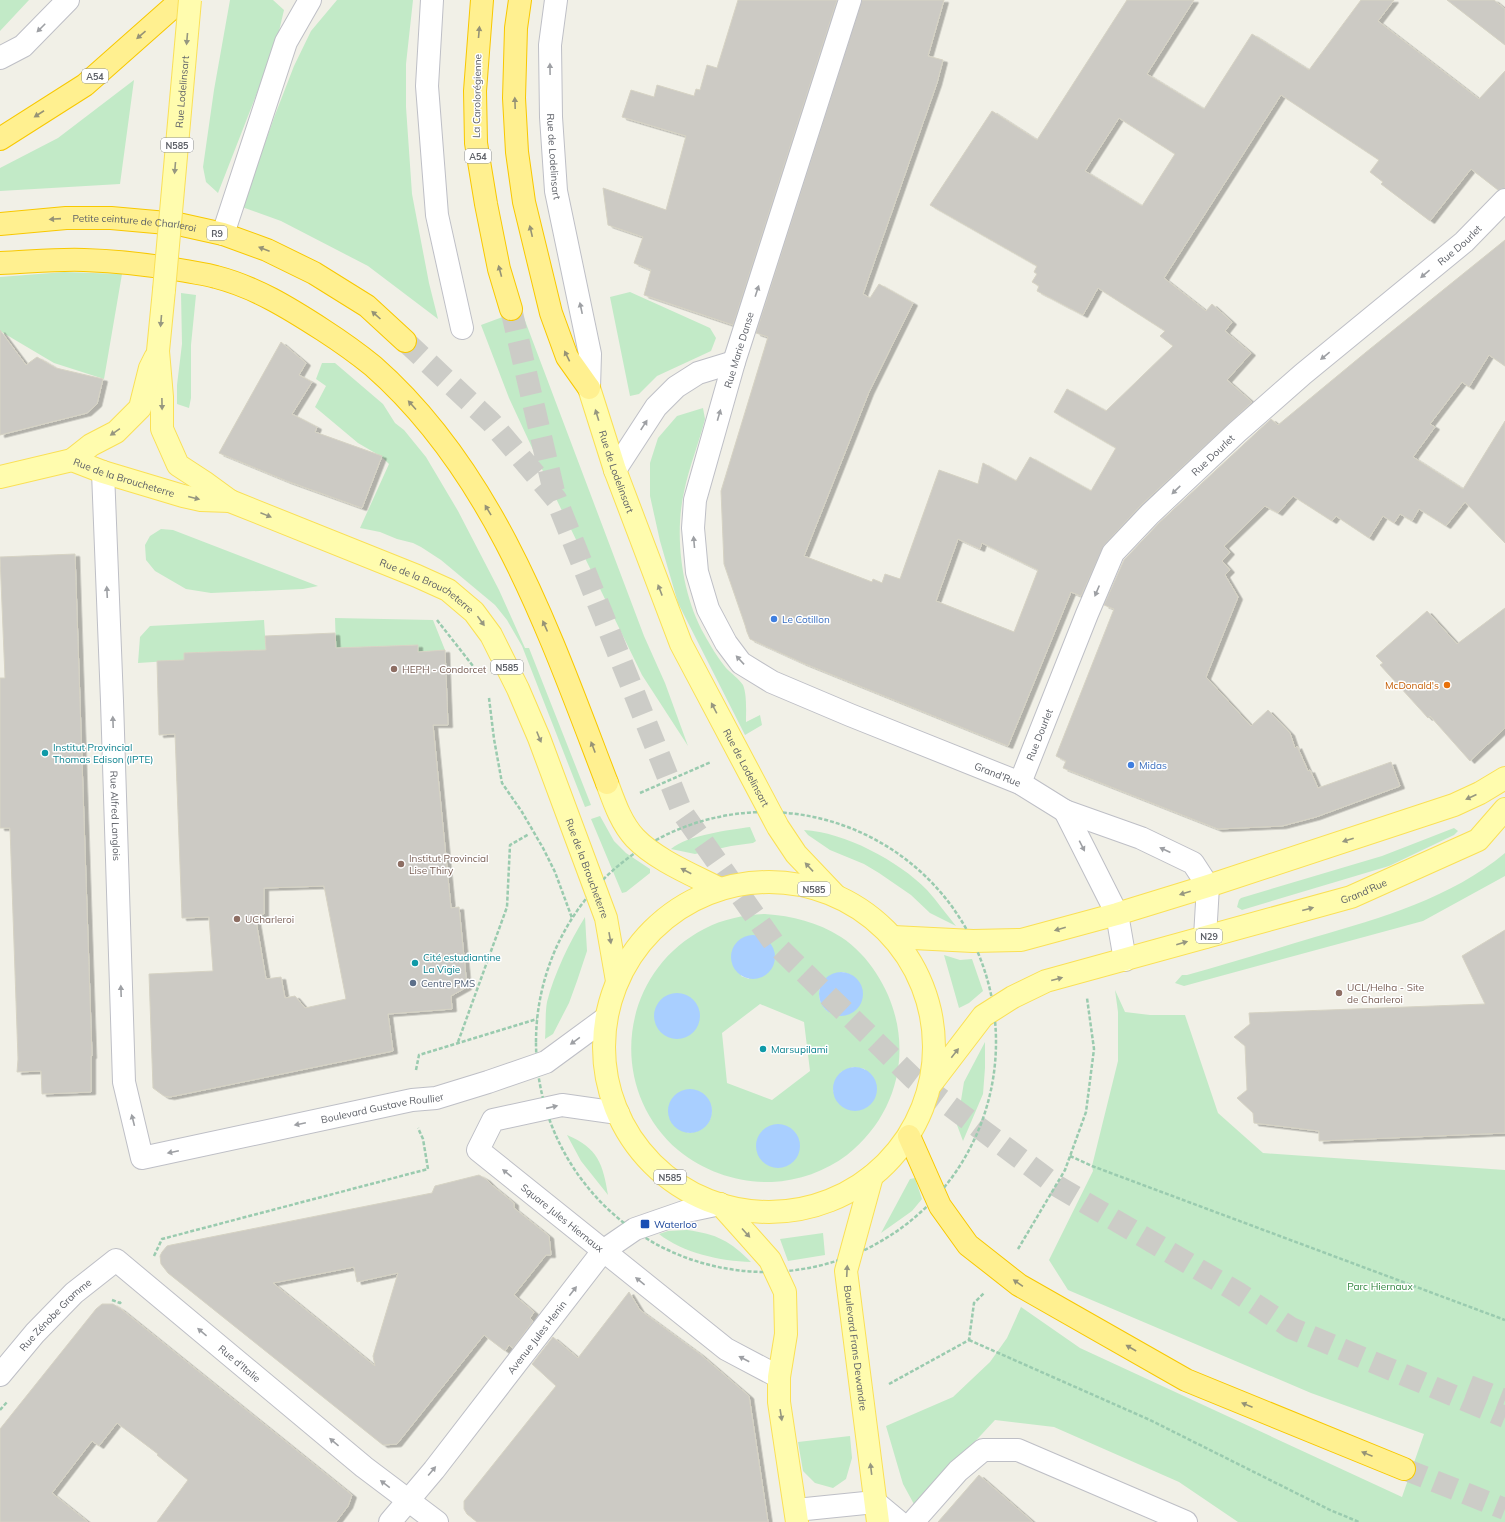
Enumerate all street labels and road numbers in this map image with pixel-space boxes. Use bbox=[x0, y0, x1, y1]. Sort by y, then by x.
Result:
street label: La Carolorégienne bbox=[470, 54, 484, 138]
street label: Rue Lodelinsart bbox=[172, 55, 192, 128]
road number: A54 bbox=[82, 69, 108, 83]
street label: Rue de Lodelinsart bbox=[544, 113, 564, 201]
road number: N585 bbox=[161, 138, 193, 152]
road number: A54 bbox=[465, 149, 491, 163]
street label: Petite ceinture de Charleroi bbox=[72, 212, 198, 234]
street label: Rue Dourlet bbox=[1434, 221, 1484, 268]
road number: R9 bbox=[207, 226, 227, 240]
street label: Rue Marie Danse bbox=[721, 310, 757, 390]
street label: Rue de Lodelinsart bbox=[596, 429, 637, 515]
street label: Rue Dourlet bbox=[1188, 431, 1237, 478]
street label: Rue de la Broucheterre bbox=[72, 455, 176, 500]
street label: Rue de la Broucheterre bbox=[378, 555, 477, 616]
road number: N585 bbox=[491, 660, 523, 674]
street label: Rue Dourlet bbox=[1023, 706, 1055, 762]
street label: Rue de Lodelinsart bbox=[721, 726, 773, 809]
street label: Grand'Rue bbox=[972, 759, 1023, 789]
street label: Rue Alfred Langlois bbox=[108, 770, 124, 861]
street label: Rue de la Broucheterre bbox=[563, 816, 612, 920]
street label: Grand'Rue bbox=[1339, 875, 1389, 906]
road number: N585 bbox=[798, 882, 830, 896]
road number: N29 bbox=[1196, 929, 1222, 943]
street label: Boulevard Gustave Roullier bbox=[320, 1089, 446, 1126]
road number: N585 bbox=[654, 1170, 686, 1184]
street label: Square Jules Hiernaux bbox=[518, 1181, 607, 1255]
street label: Rue Zénobe Gramme bbox=[16, 1275, 94, 1354]
street label: Boulevard Frans Dewandre bbox=[841, 1284, 870, 1411]
street label: Avenue Jules Henin bbox=[504, 1298, 569, 1376]
street label: Rue d'Italie bbox=[216, 1342, 264, 1385]

